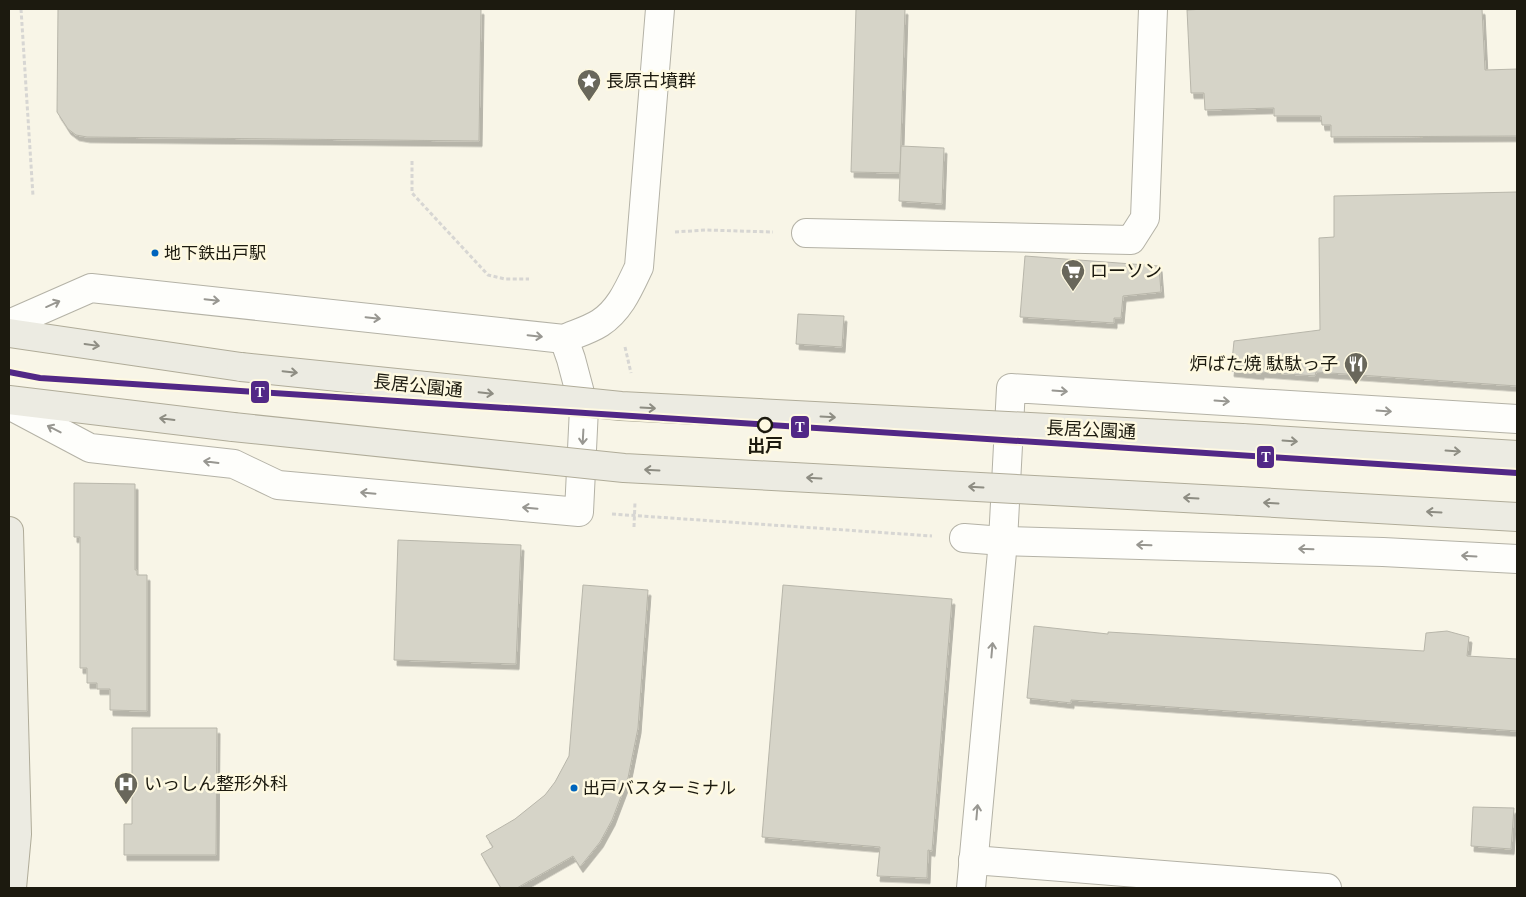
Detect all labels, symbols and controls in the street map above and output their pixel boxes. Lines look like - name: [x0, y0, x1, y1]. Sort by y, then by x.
- place icon: 長原古墳群: [576, 68, 602, 102]
- place label: 長原古墳群: [606, 71, 696, 91]
- place label: 地下鉄出戸駅: [164, 244, 266, 263]
- marker: 地下鉄出戸駅: [150, 248, 160, 258]
- supermarket icon: ローソン: [1060, 258, 1086, 292]
- place label: ローソン: [1090, 261, 1162, 281]
- one-way arrow: [204, 295, 220, 305]
- one-way arrow: [45, 299, 60, 309]
- one-way arrow: [365, 313, 381, 323]
- one-way arrow: [527, 331, 543, 340]
- one-way arrow: [83, 341, 99, 351]
- restaurant icon: 炉ばた焼 駄駄っ子: [1343, 351, 1369, 385]
- place label: 炉ばた焼 駄駄っ子: [1190, 354, 1338, 374]
- one-way arrow: [281, 367, 297, 377]
- street label: 長居公園通: [372, 371, 464, 401]
- line badge: T: [250, 380, 270, 404]
- text: T: [255, 385, 265, 400]
- one-way arrow: [1051, 386, 1067, 395]
- one-way arrow: [478, 388, 494, 398]
- one-way arrow: [1213, 396, 1229, 405]
- one-way arrow: [640, 403, 656, 412]
- one-way arrow: [1376, 407, 1392, 416]
- one-way arrow: [819, 412, 835, 421]
- one-way arrow: [160, 414, 176, 424]
- line badge: T: [790, 415, 810, 439]
- marker: 出戸: [757, 417, 773, 433]
- street label: 長居公園通: [1046, 418, 1136, 442]
- text: T: [795, 420, 805, 435]
- one-way arrow: [46, 424, 61, 434]
- one-way arrow: [578, 429, 587, 445]
- place label: 出戸: [747, 436, 783, 456]
- one-way arrow: [1282, 437, 1298, 446]
- line badge: T: [1256, 445, 1275, 469]
- one-way arrow: [1444, 447, 1460, 456]
- text: T: [1261, 450, 1271, 465]
- one-way arrow: [203, 457, 219, 467]
- one-way arrow: [644, 465, 660, 474]
- one-way arrow: [806, 474, 822, 483]
- one-way arrow: [969, 482, 985, 491]
- one-way arrow: [360, 488, 376, 498]
- one-way arrow: [1183, 494, 1199, 503]
- one-way arrow: [1264, 498, 1280, 507]
- one-way arrow: [522, 503, 538, 512]
- one-way arrow: [1426, 508, 1442, 517]
- one-way arrow: [1136, 540, 1152, 550]
- one-way arrow: [1298, 545, 1314, 554]
- one-way arrow: [1461, 552, 1477, 561]
- one-way arrow: [988, 642, 997, 658]
- hospital icon: いっしん整形外科: [113, 771, 139, 805]
- place label: いっしん整形外科: [144, 774, 288, 794]
- place label: 出戸バスターミナル: [583, 779, 736, 798]
- marker: 出戸バスターミナル: [569, 783, 579, 793]
- one-way arrow: [973, 804, 982, 820]

